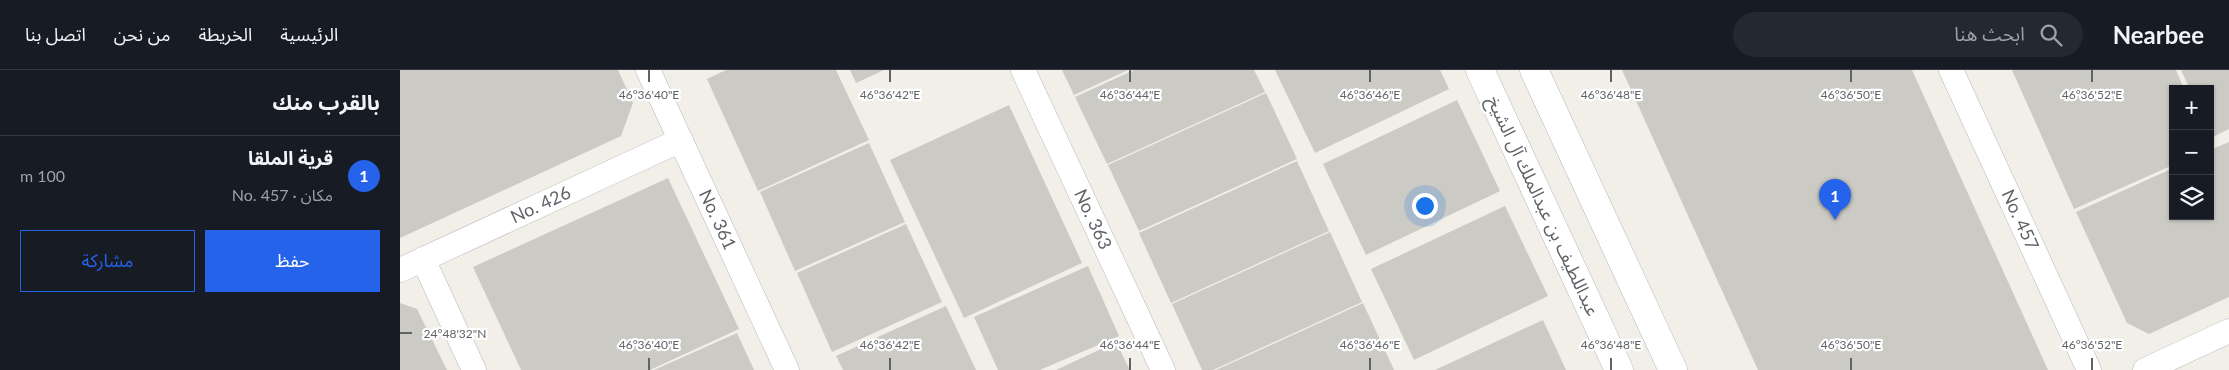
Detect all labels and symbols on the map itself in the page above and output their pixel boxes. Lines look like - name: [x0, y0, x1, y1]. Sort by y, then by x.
- text: 46°36'40"E: [619, 87, 679, 102]
- text: 46°36'42"E: [860, 87, 920, 102]
- text: 46°36'44"E: [1100, 87, 1160, 102]
- text: 46°36'46"E: [1340, 87, 1400, 102]
- text: 46°36'48"E: [1581, 87, 1641, 102]
- text: 46°36'50"E: [1821, 87, 1881, 102]
- text: 46°36'52"E: [2062, 87, 2122, 102]
- street label: عبداللطيف بن عبدالملك آل الشيخ: [1480, 92, 1605, 320]
- pin: 1: [1819, 179, 1851, 220]
- street label: No. 426: [507, 181, 574, 227]
- street label: No. 363: [1070, 185, 1117, 253]
- street label: No. 361: [695, 186, 742, 253]
- street label: No. 457: [1998, 186, 2044, 253]
- your location: [1412, 193, 1438, 219]
- text: 24°48'32"N: [424, 326, 486, 341]
- text: 46°36'40"E: [619, 337, 679, 352]
- text: 46°36'42"E: [860, 337, 920, 352]
- text: 46°36'44"E: [1100, 337, 1160, 352]
- text: 46°36'46"E: [1340, 337, 1400, 352]
- text: 46°36'48"E: [1581, 337, 1641, 352]
- text: 46°36'50"E: [1821, 337, 1881, 352]
- text: 46°36'52"E: [2062, 337, 2122, 352]

